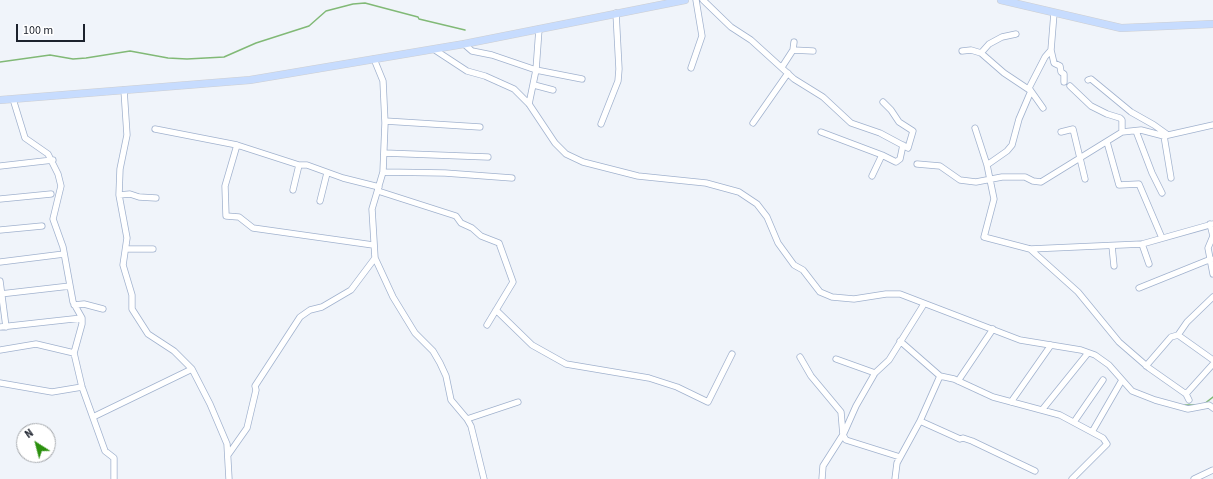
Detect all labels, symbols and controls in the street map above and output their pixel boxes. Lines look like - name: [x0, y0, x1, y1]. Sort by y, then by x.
- scale bar: [18, 16, 87, 42]
- text: 100 m: [23, 22, 53, 39]
- north arrow: [16, 423, 56, 463]
- text: N: [22, 425, 37, 442]

